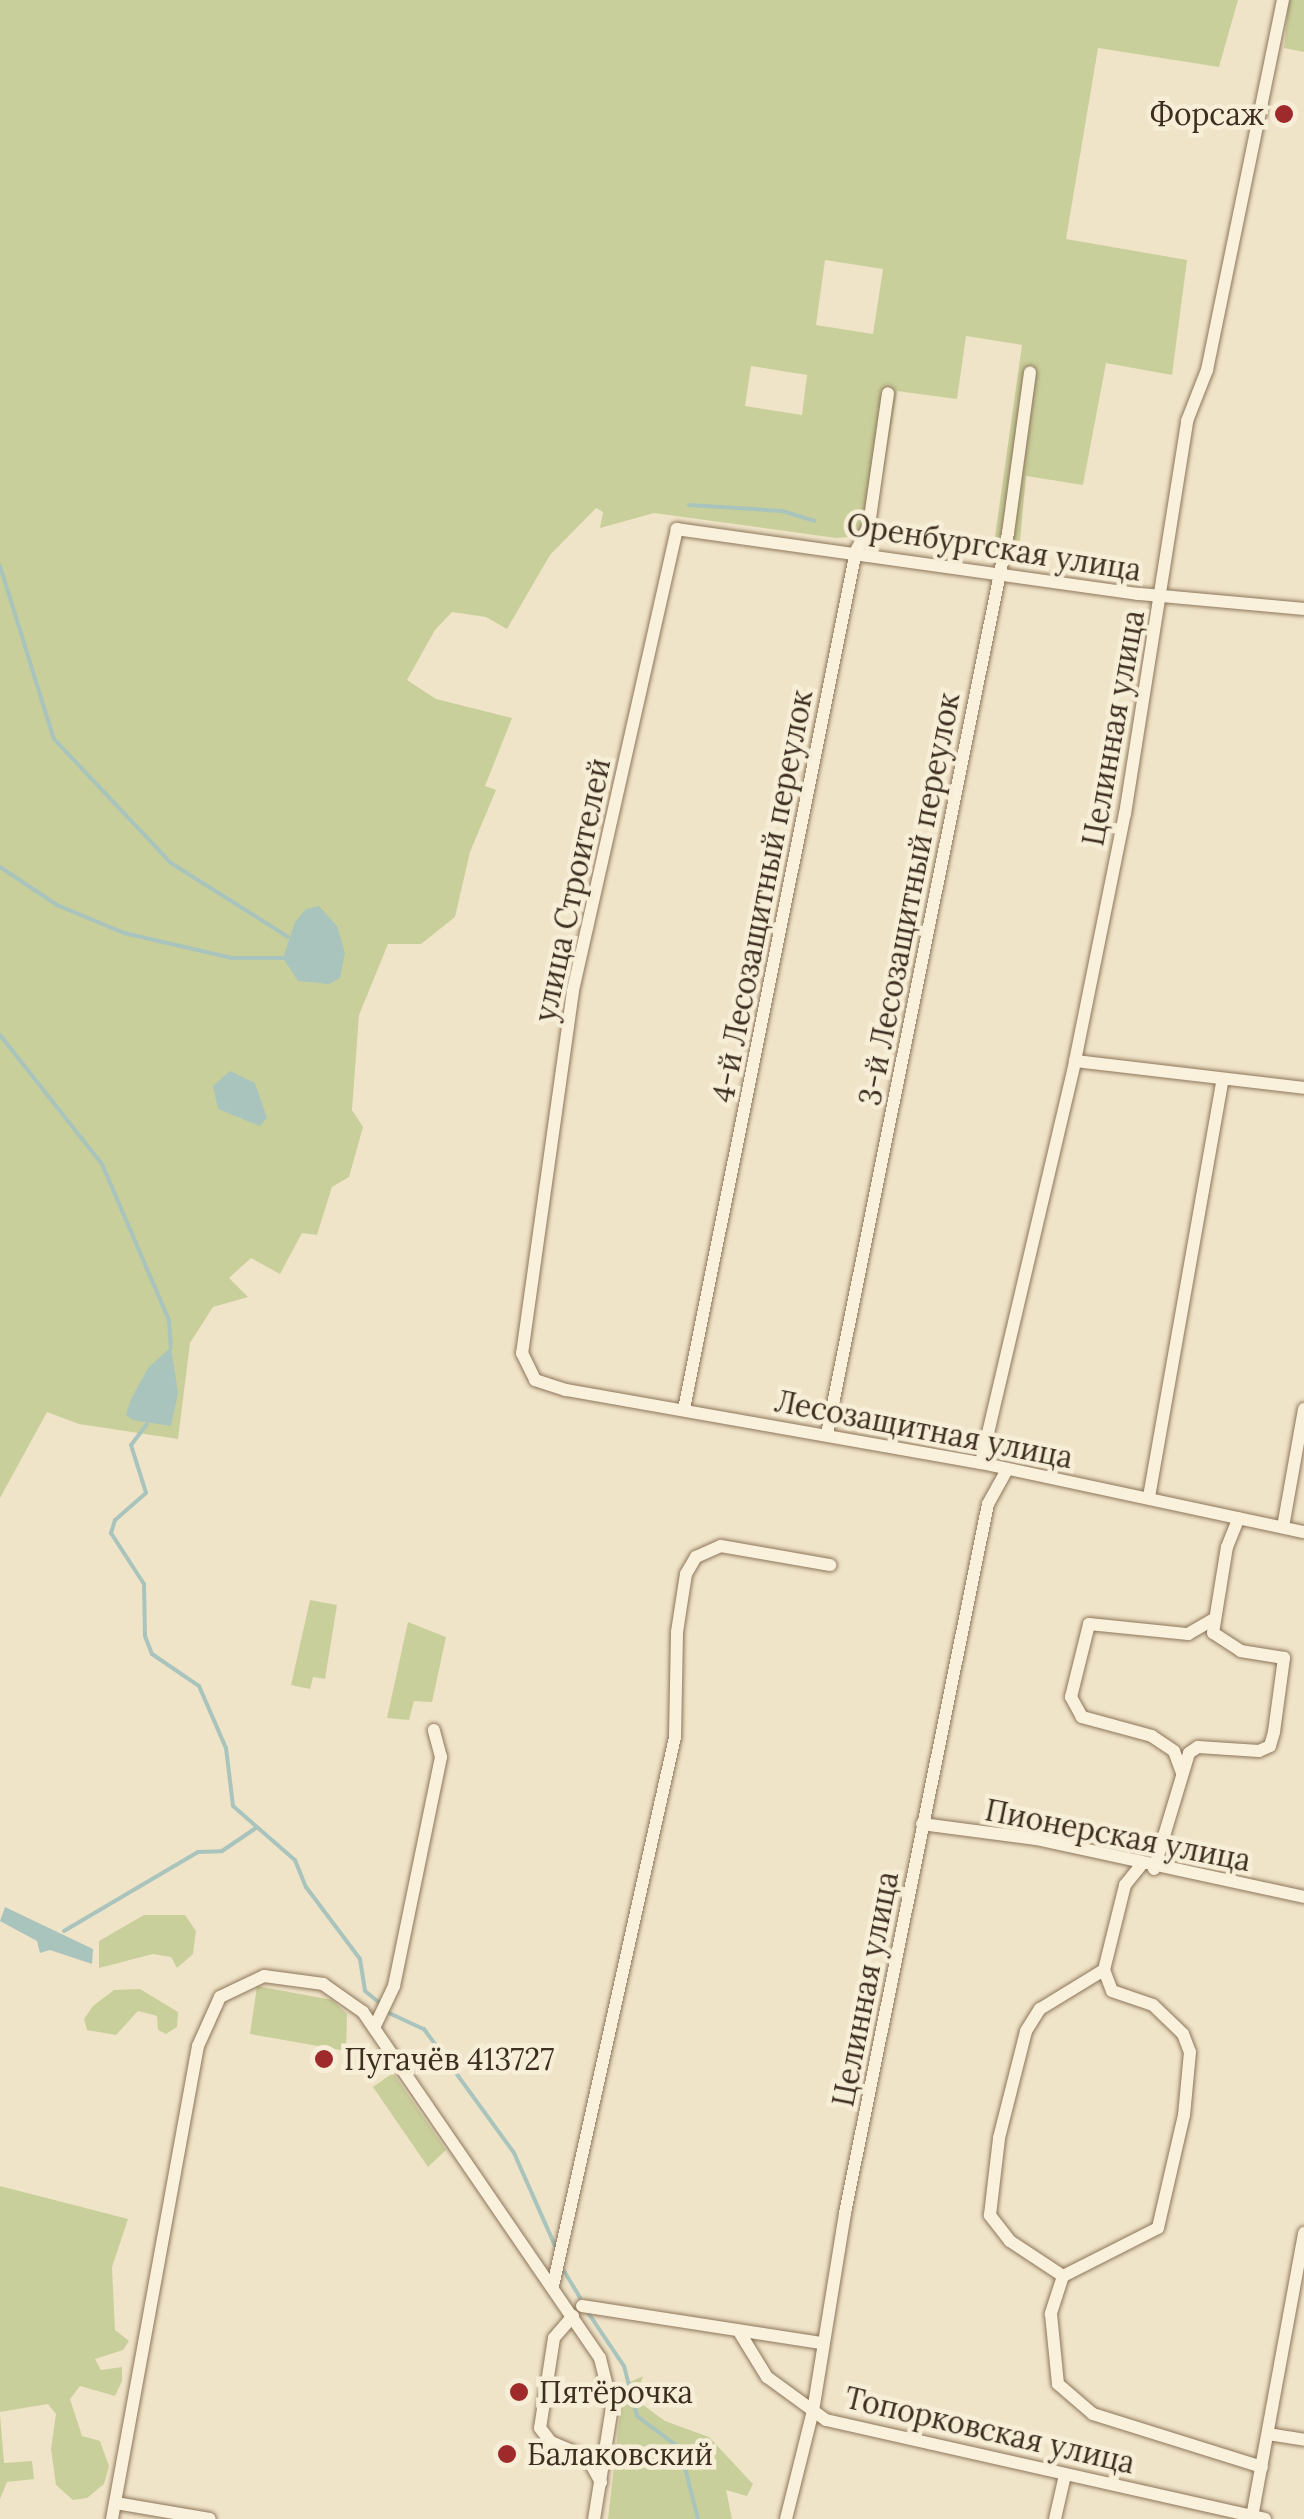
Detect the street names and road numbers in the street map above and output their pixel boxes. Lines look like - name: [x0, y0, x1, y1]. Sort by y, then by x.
- street label: Оренбургская улица: [844, 506, 1144, 588]
- street label: Целинная улица: [1075, 607, 1151, 849]
- street label: 4-й Лесозащитный переулок: [704, 687, 820, 1105]
- street label: 3-й Лесозащитный переулок: [851, 690, 967, 1108]
- street label: улица Строителей: [527, 755, 617, 1025]
- street label: Лесозащитная улица: [772, 1382, 1076, 1476]
- street label: Пионерская улица: [982, 1792, 1254, 1878]
- street label: Целинная улица: [825, 1868, 905, 2110]
- street label: Топорковская улица: [842, 2379, 1138, 2481]

